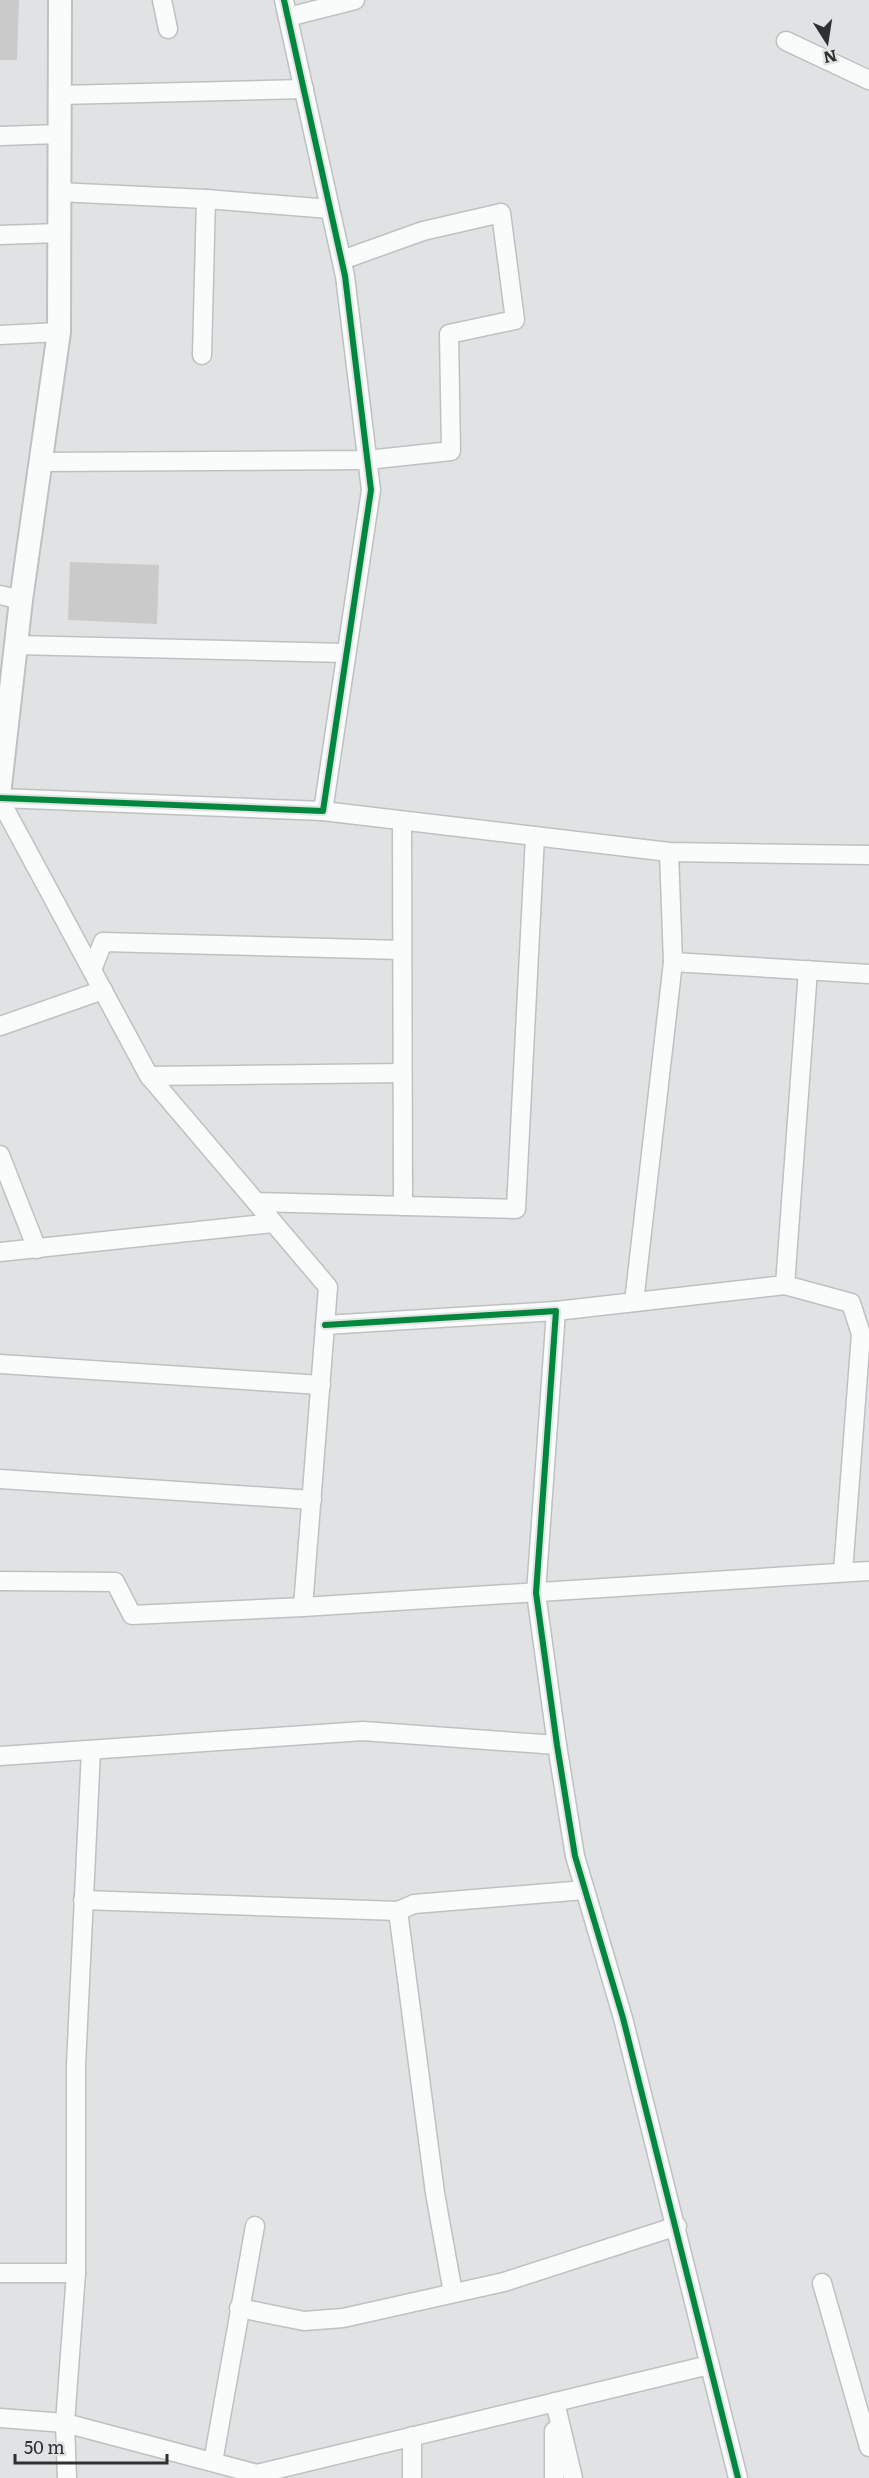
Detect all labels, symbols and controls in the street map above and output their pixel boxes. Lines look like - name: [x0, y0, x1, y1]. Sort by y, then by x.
- north arrow: [797, 12, 857, 72]
- text: N: [821, 45, 839, 71]
- scale bar: [15, 2427, 166, 2465]
- text: 50 m: [24, 2433, 65, 2460]

